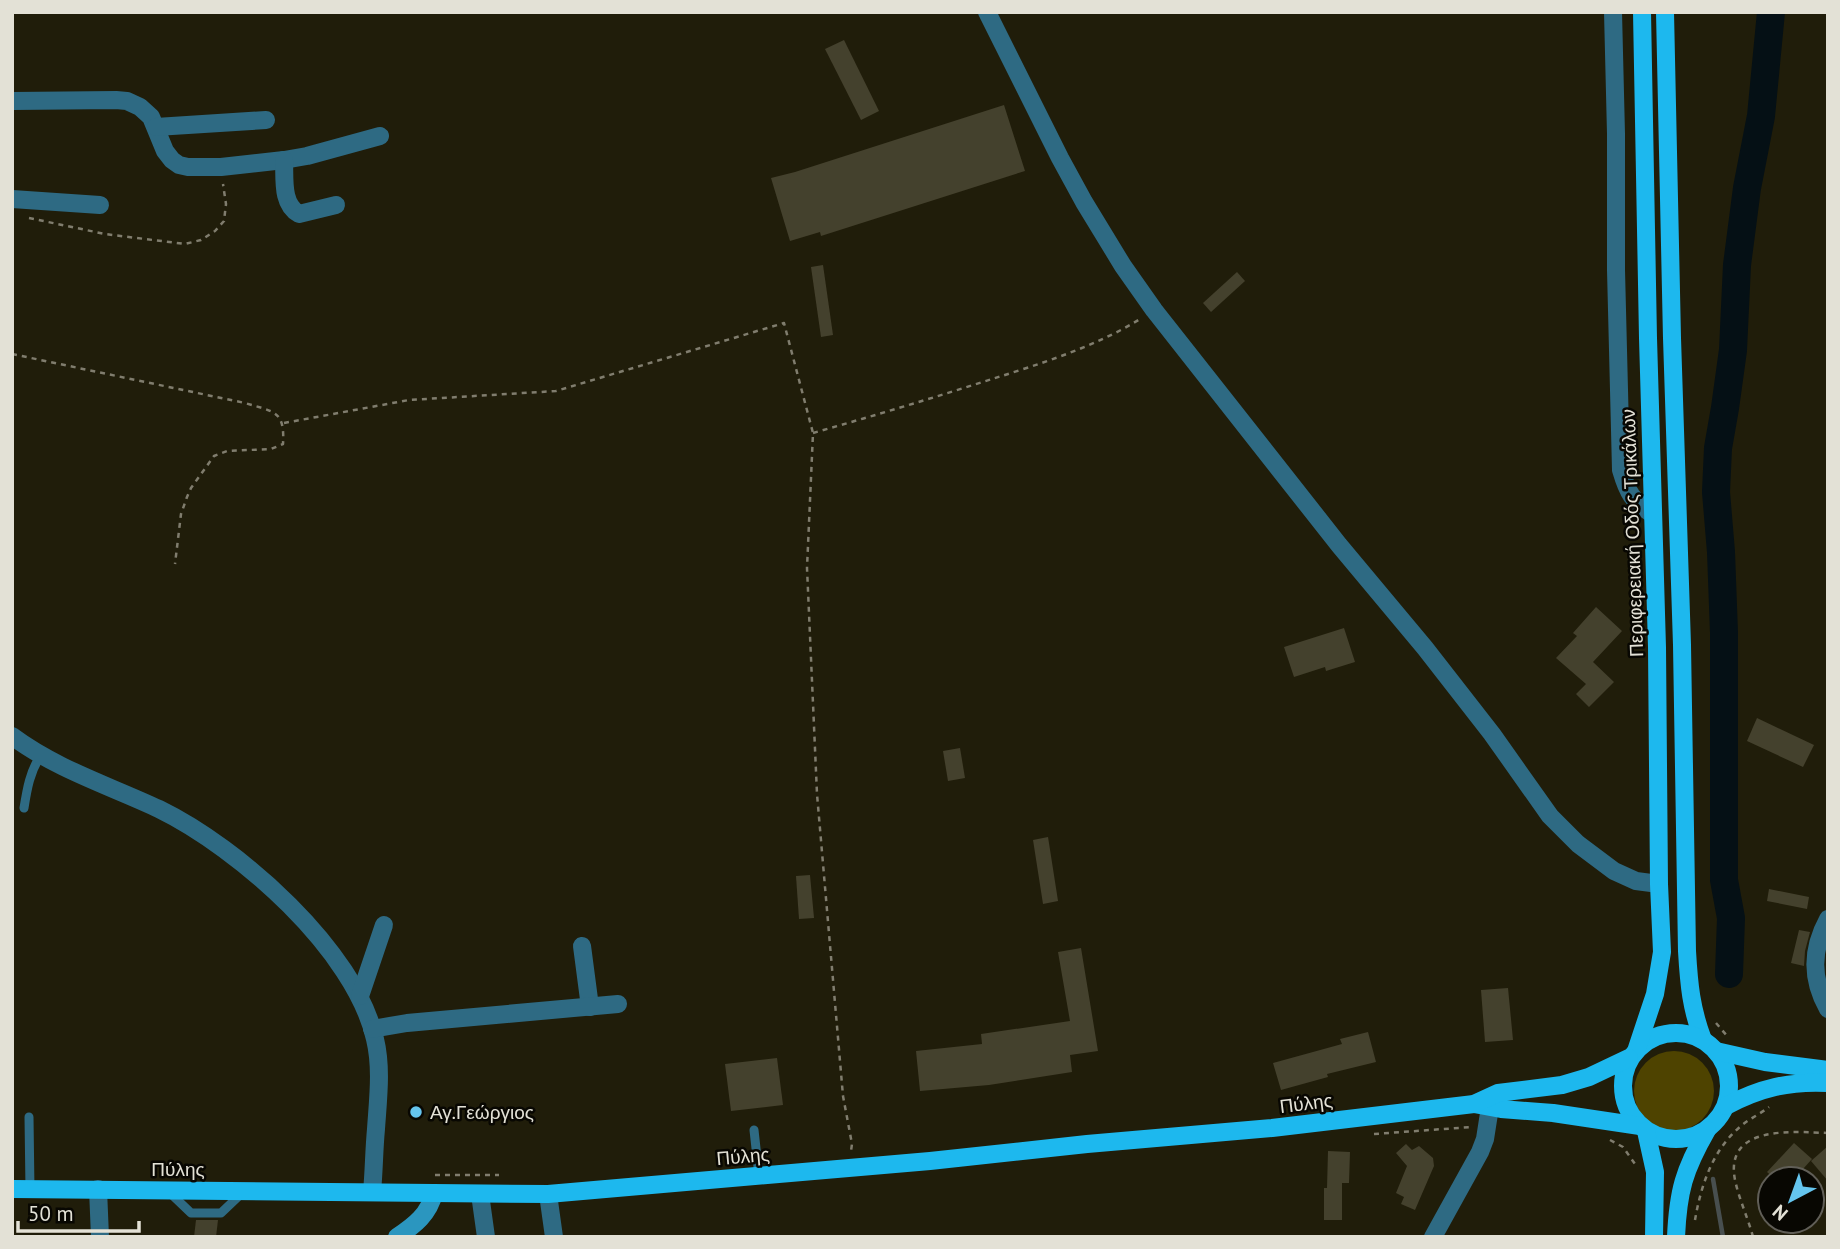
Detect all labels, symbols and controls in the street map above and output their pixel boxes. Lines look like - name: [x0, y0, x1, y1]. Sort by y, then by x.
- street label: Περιφερειακή Οδός Τρικάλων: [1616, 409, 1648, 657]
- street label: Πύλης: [1278, 1088, 1334, 1118]
- place label: Αγ.Γεώργιος: [430, 1100, 534, 1124]
- marker: Αγ.Γεώργιος: [408, 1104, 424, 1120]
- street label: Πύλης: [715, 1142, 771, 1170]
- street label: Πύλης: [151, 1157, 205, 1181]
- north arrow: [1756, 1165, 1826, 1235]
- scale bar: [18, 1190, 138, 1234]
- text: 50 m: [28, 1200, 74, 1227]
- text: N: [1767, 1200, 1792, 1226]

